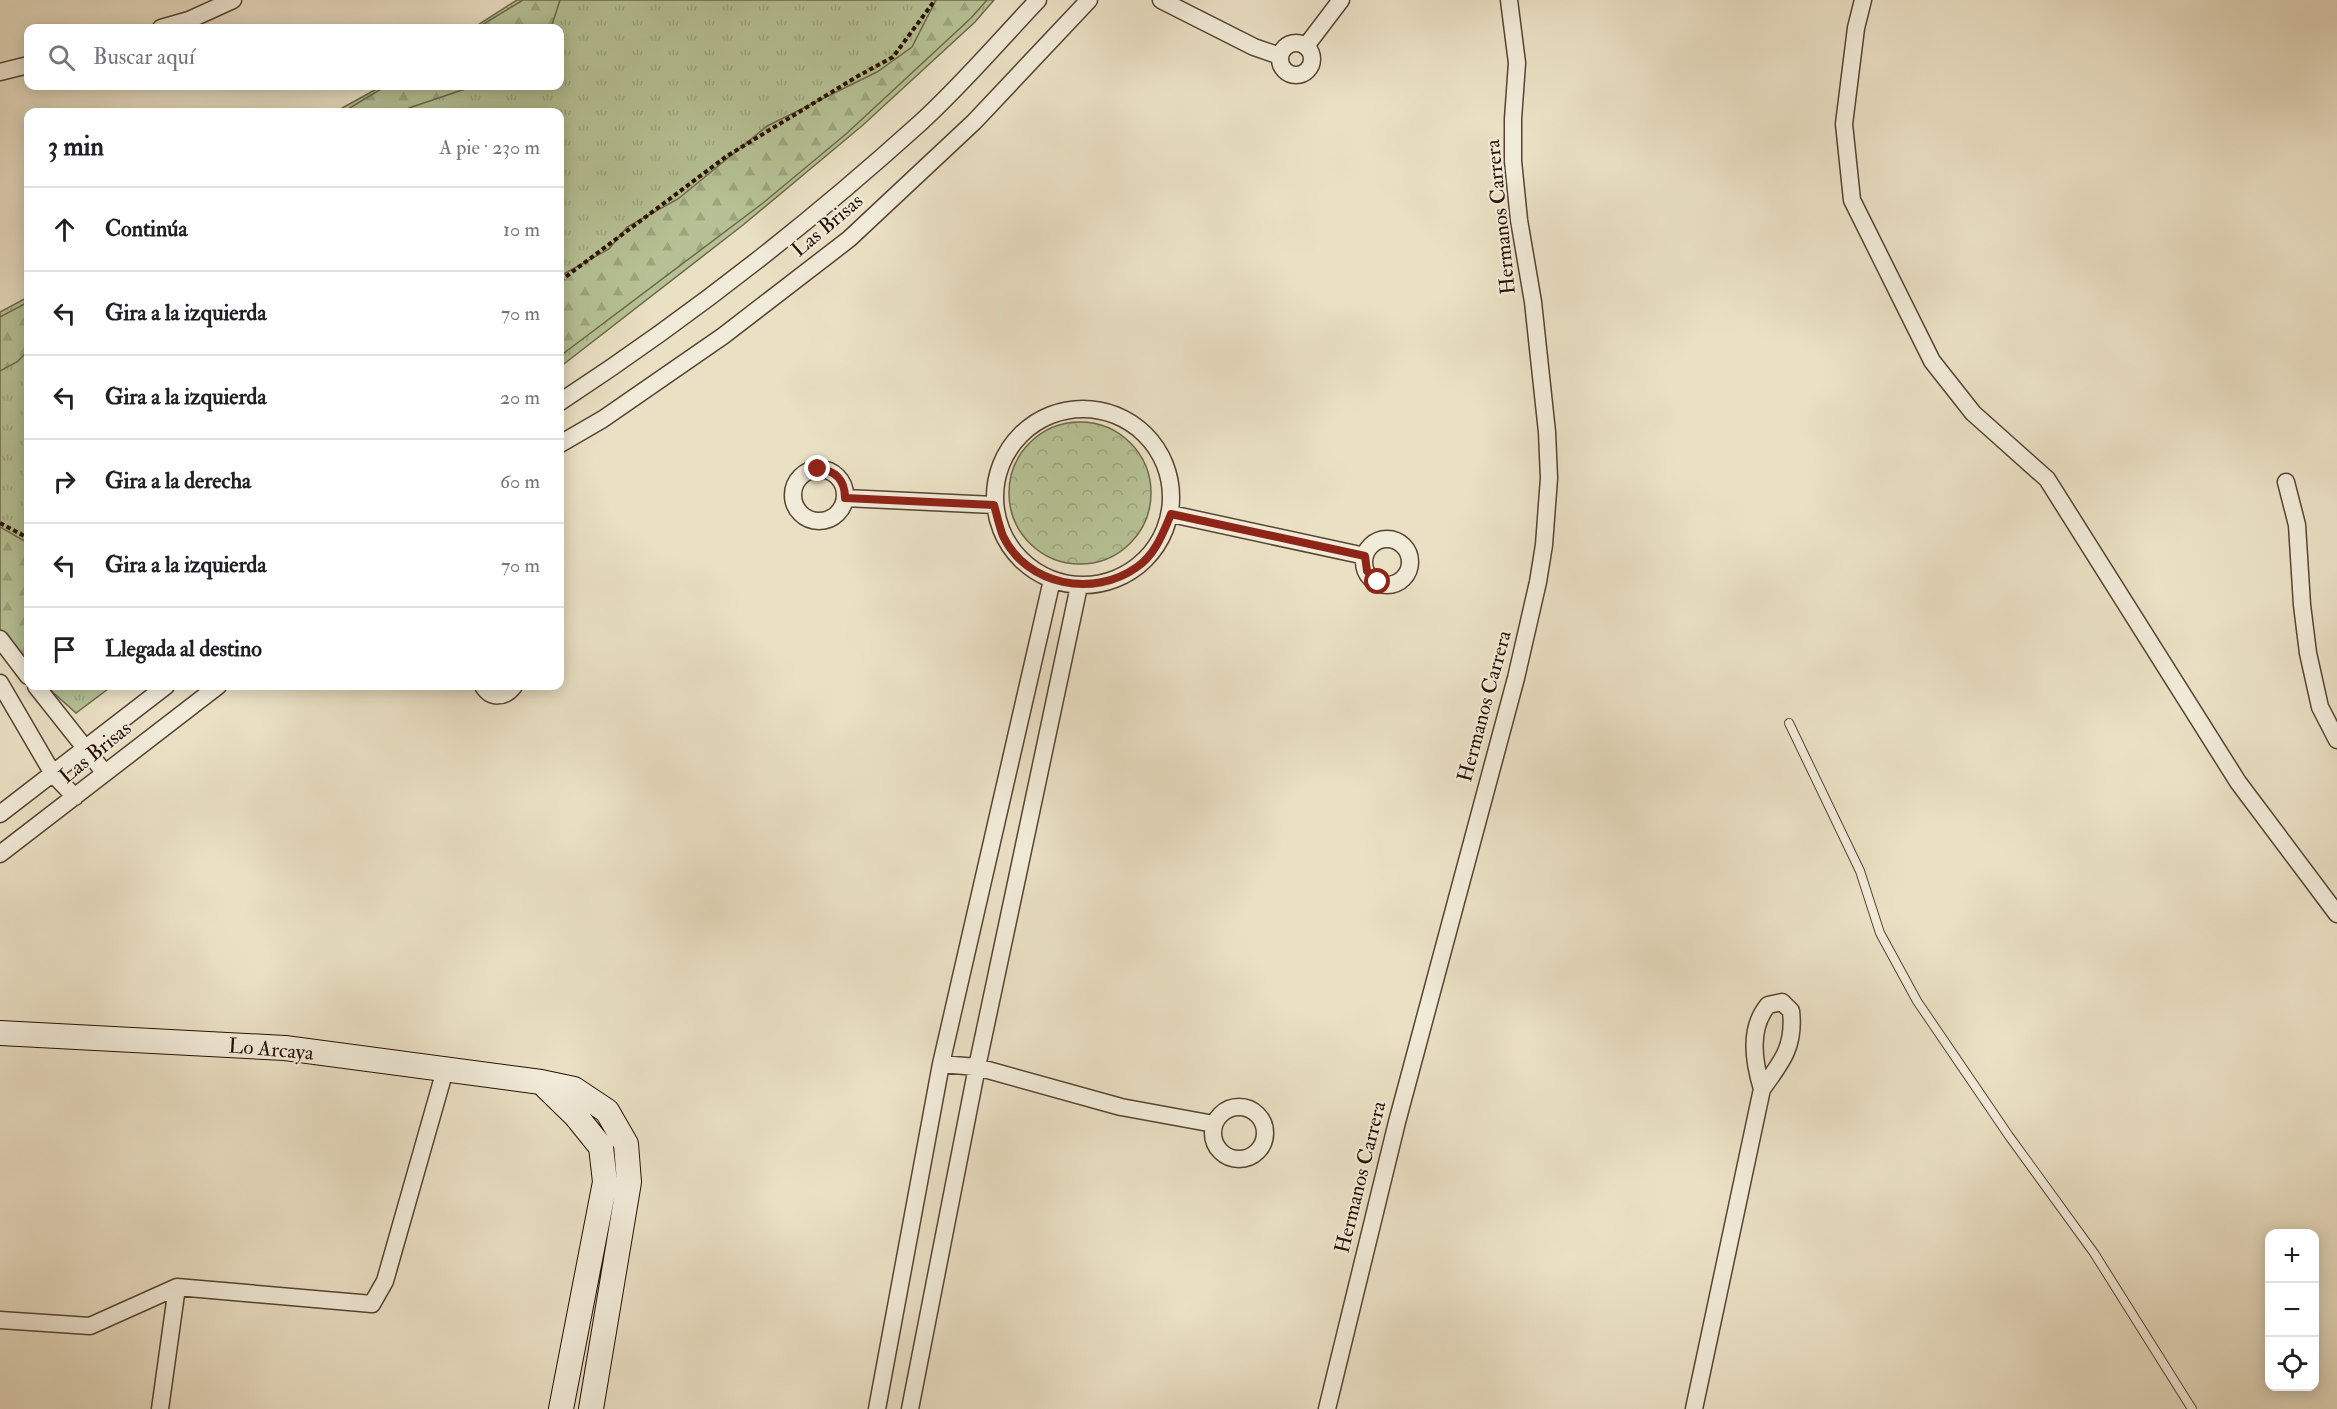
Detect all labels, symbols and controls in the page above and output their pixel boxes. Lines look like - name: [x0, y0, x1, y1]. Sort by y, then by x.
- search box: [24, 24, 564, 90]
- icon: search: [45, 41, 78, 74]
- text: Buscar aquí: [93, 43, 195, 71]
- text: 3 min: [48, 131, 104, 163]
- text: A pie · 230 m: [439, 135, 540, 160]
- street label: Hermanos Carrera: [1479, 138, 1522, 296]
- street label: Las Brisas: [786, 188, 869, 263]
- icon: ahead: [48, 213, 81, 246]
- text: Continúa: [105, 215, 188, 243]
- text: 10 m: [503, 217, 540, 242]
- icon: left: [48, 297, 81, 330]
- text: Gira a la izquierda: [105, 299, 266, 327]
- text: 70 m: [501, 301, 540, 326]
- icon: left: [48, 381, 81, 414]
- text: Gira a la izquierda: [105, 383, 266, 411]
- text: 20 m: [500, 385, 540, 410]
- route end: [804, 455, 830, 481]
- icon: right: [48, 465, 81, 498]
- text: Gira a la derecha: [105, 467, 251, 495]
- text: 60 m: [500, 469, 540, 494]
- icon: left: [48, 549, 81, 582]
- text: Gira a la izquierda: [105, 551, 266, 579]
- text: 70 m: [501, 553, 540, 578]
- route start: [1364, 568, 1390, 594]
- street label: Hermanos Carrera: [1451, 627, 1518, 785]
- icon: arrive: [48, 633, 81, 666]
- text: Llegada al destino: [105, 635, 262, 663]
- street label: Las Brisas: [54, 715, 137, 790]
- street label: Lo Arcaya: [227, 1032, 315, 1067]
- street label: Hermanos Carrera: [1329, 1098, 1393, 1256]
- map controls: [2265, 1229, 2319, 1391]
- button: +: [2265, 1229, 2319, 1283]
- button: −: [2265, 1283, 2319, 1337]
- button: locate: [2265, 1337, 2319, 1391]

